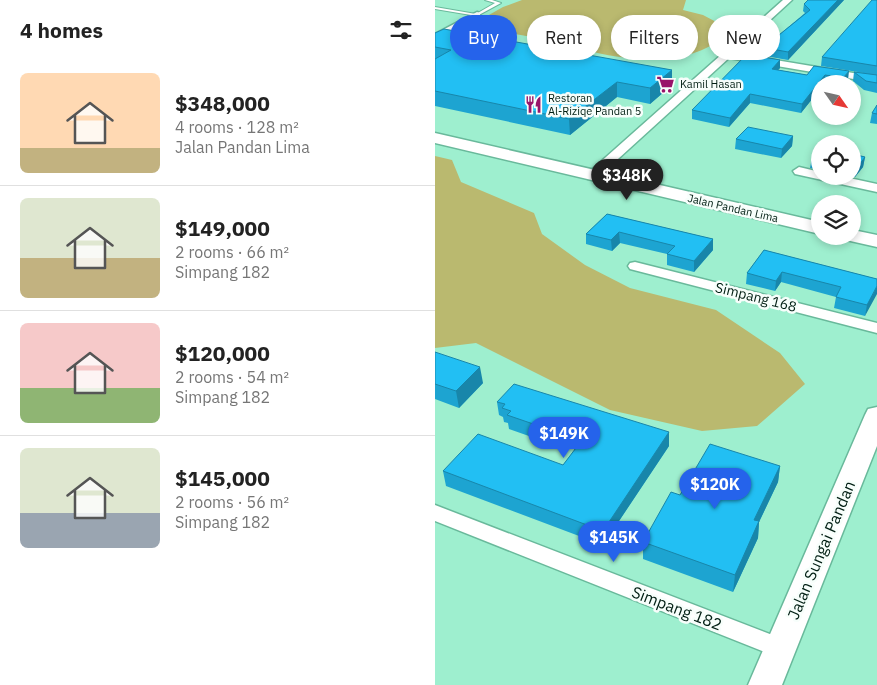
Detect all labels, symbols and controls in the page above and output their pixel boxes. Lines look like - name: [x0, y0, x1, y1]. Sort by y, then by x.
- chip: Buy: [450, 15, 517, 60]
- chip: Rent: [527, 15, 601, 60]
- chip: Filters: [611, 15, 698, 60]
- chip: New: [708, 15, 780, 60]
- text: 4 homes: [20, 16, 103, 44]
- icon: filters: [387, 16, 415, 44]
- supermarket icon: Kamil Hasan: [656, 74, 676, 94]
- north arrow: [811, 75, 861, 125]
- map controls: [811, 75, 861, 245]
- place label: Kamil Hasan: [680, 77, 742, 91]
- text: $348,000: [175, 89, 270, 117]
- place label: Restoran Al-Riziqe Pandan 5: [548, 91, 641, 118]
- icon: home: [60, 93, 120, 153]
- restaurant icon: Restoran Al-Riziqe Pandan 5: [524, 94, 544, 114]
- text: 4 rooms · 128 m²: [175, 117, 299, 137]
- button: locate: [811, 135, 861, 185]
- text: Jalan Pandan Lima: [175, 137, 310, 157]
- pin: $348K: [592, 158, 662, 201]
- text: $348K: [602, 165, 652, 185]
- street label: Jalan Pandan Lima: [686, 191, 780, 225]
- button: layers: [811, 195, 861, 245]
- text: $149,000: [175, 214, 270, 242]
- icon: home: [60, 218, 120, 278]
- text: 2 rooms · 66 m²: [175, 242, 289, 262]
- text: Simpang 182: [175, 262, 270, 282]
- street label: Simpang 168: [713, 278, 799, 316]
- text: $120,000: [175, 339, 270, 367]
- icon: home: [60, 343, 120, 403]
- text: 2 rooms · 54 m²: [175, 367, 289, 387]
- text: Simpang 182: [175, 387, 270, 407]
- pin: $149K: [529, 416, 599, 459]
- text: $149K: [539, 423, 589, 443]
- text: $145,000: [175, 464, 270, 492]
- icon: home: [60, 468, 120, 528]
- pin: $120K: [680, 468, 750, 510]
- text: $120K: [690, 474, 740, 494]
- street label: Jalan Sungai Pandan: [783, 478, 859, 622]
- text: 2 rooms · 56 m²: [175, 492, 289, 512]
- text: Simpang 182: [175, 512, 270, 532]
- pin: $145K: [579, 520, 649, 563]
- text: $145K: [589, 527, 639, 547]
- street label: Simpang 182: [629, 582, 725, 634]

